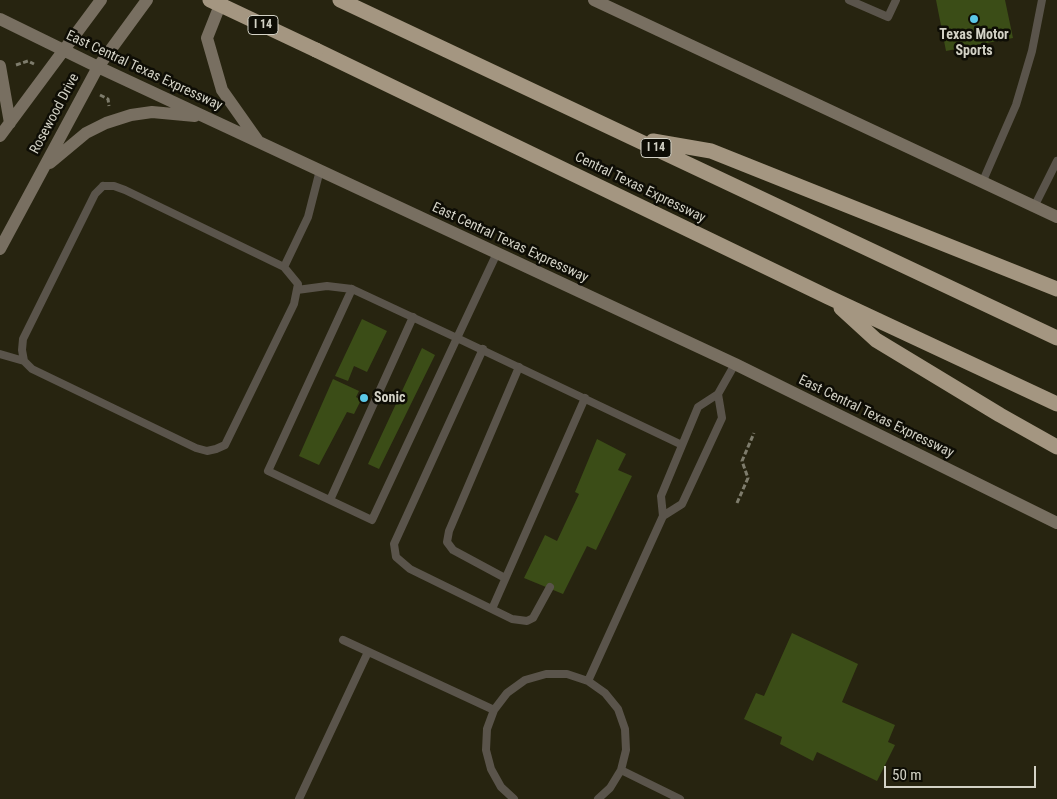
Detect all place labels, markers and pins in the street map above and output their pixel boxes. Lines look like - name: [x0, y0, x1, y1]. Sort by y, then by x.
- marker: Texas Motor Sports: [968, 13, 980, 25]
- place label: Texas Motor Sports: [939, 27, 1009, 59]
- place label: Sonic: [374, 390, 405, 406]
- marker: Sonic: [358, 392, 370, 404]

